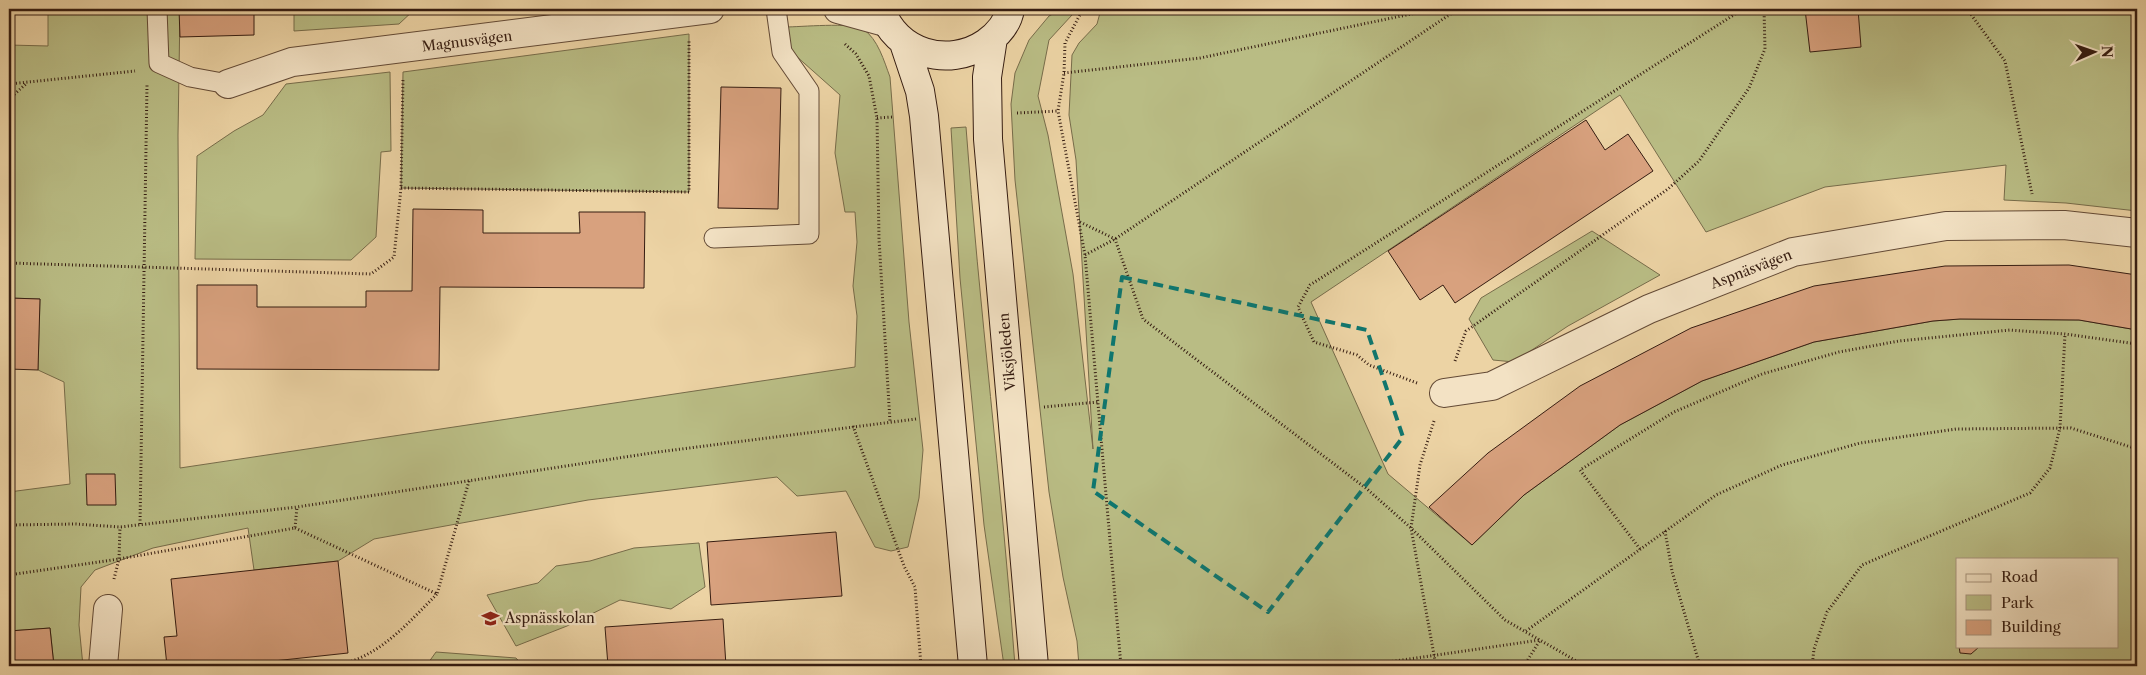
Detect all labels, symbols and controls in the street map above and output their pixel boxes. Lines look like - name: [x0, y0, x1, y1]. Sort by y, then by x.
- street label: Magnusvägen: [421, 27, 513, 55]
- north arrow: [2068, 28, 2118, 78]
- text: N: [2098, 45, 2116, 58]
- street label: Aspnäsvägen: [1707, 245, 1794, 293]
- street label: Viksjöleden: [995, 312, 1019, 393]
- legend: [1956, 558, 2118, 648]
- text: Road: [2001, 567, 2038, 586]
- text: Park: [2001, 593, 2035, 612]
- school or university icon: Aspnässkolan: [481, 608, 501, 628]
- place label: Aspnässkolan: [504, 609, 595, 627]
- text: Building: [2001, 617, 2061, 636]

